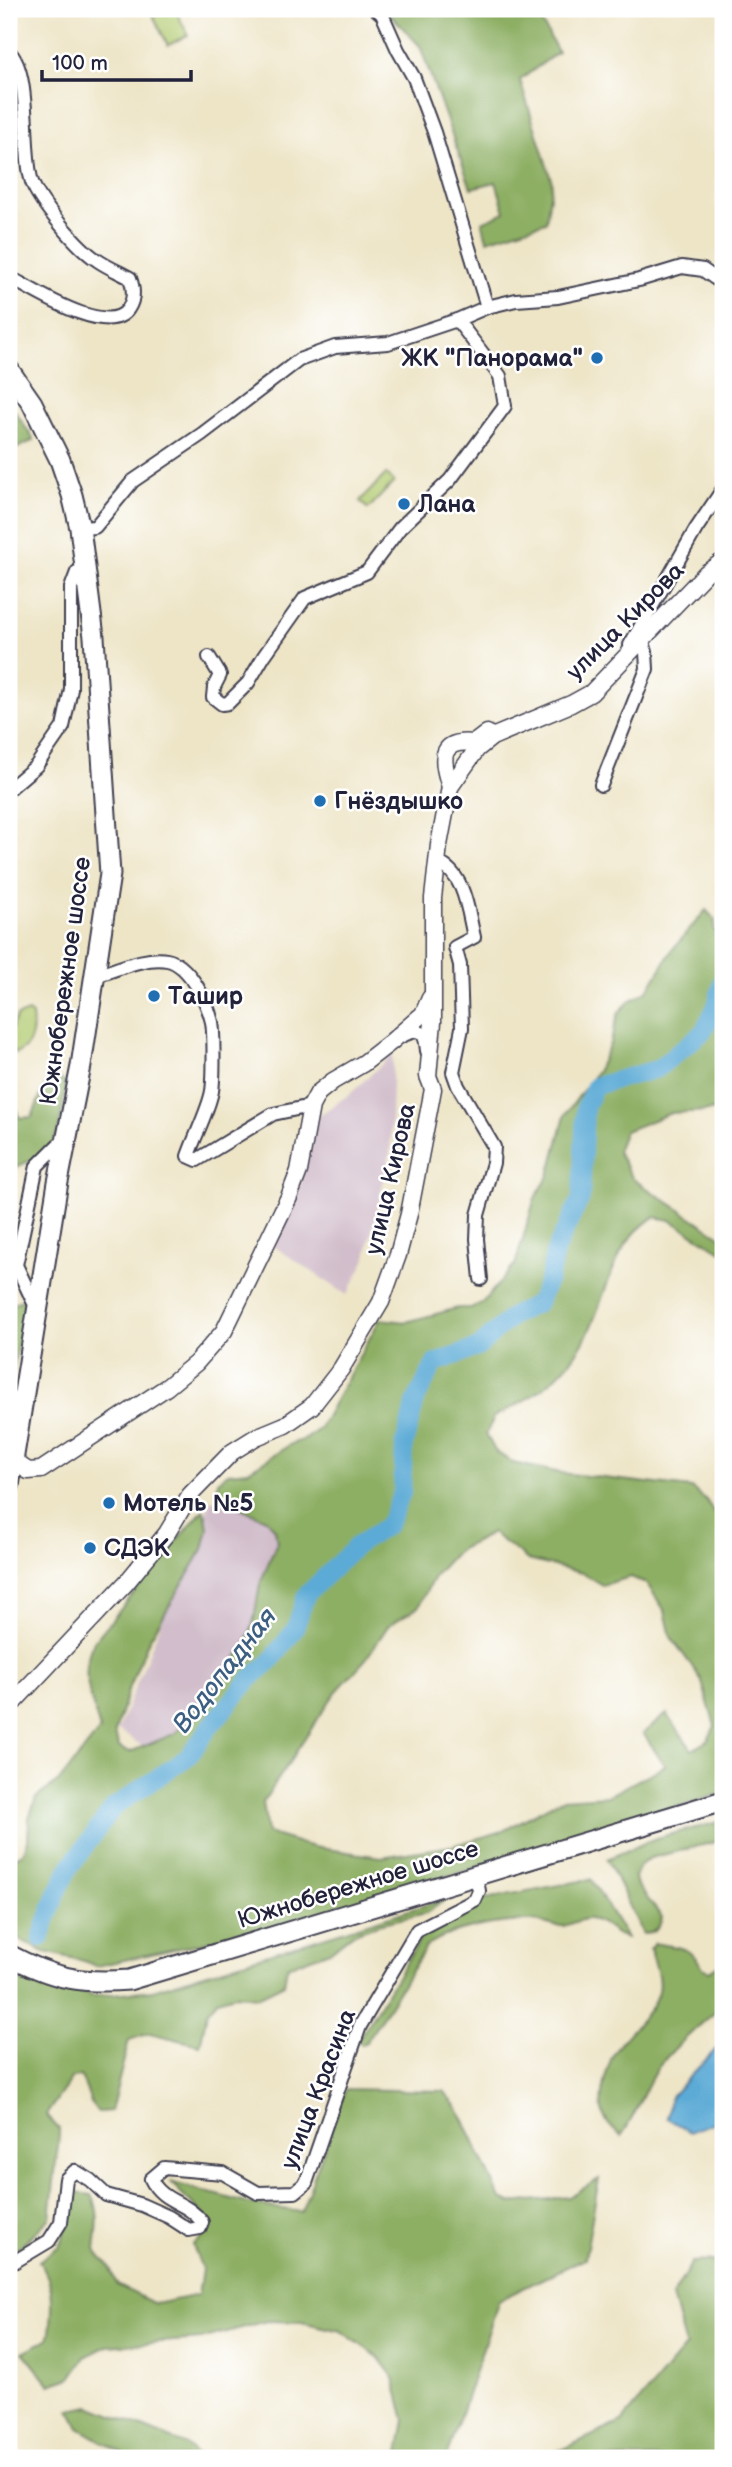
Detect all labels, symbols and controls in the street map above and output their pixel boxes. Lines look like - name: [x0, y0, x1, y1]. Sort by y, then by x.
- scale bar: [42, 38, 191, 82]
- text: 100 m: [52, 51, 108, 76]
- place label: ЖК "Панорама": [401, 344, 583, 373]
- marker: ЖК "Панорама": [589, 350, 605, 366]
- place label: Лана: [417, 490, 476, 519]
- marker: Лана: [396, 496, 412, 512]
- street label: улица Кирова: [560, 556, 690, 686]
- place label: Гнёздышко: [334, 787, 463, 816]
- marker: Гнёздышко: [312, 793, 328, 809]
- street label: Южнобережное шоссе: [34, 855, 97, 1107]
- place label: Ташир: [168, 982, 243, 1011]
- marker: Ташир: [146, 988, 162, 1004]
- street label: улица Кирова: [359, 1101, 422, 1258]
- place label: Мотель №5: [123, 1489, 254, 1518]
- marker: Мотель №5: [101, 1495, 117, 1511]
- place label: СДЭК: [104, 1534, 171, 1563]
- marker: СДЭК: [82, 1540, 98, 1556]
- water label: Водопадная: [167, 1602, 284, 1740]
- street label: Южнобережное шоссе: [234, 1834, 482, 1935]
- street label: улица Красина: [275, 2005, 362, 2173]

